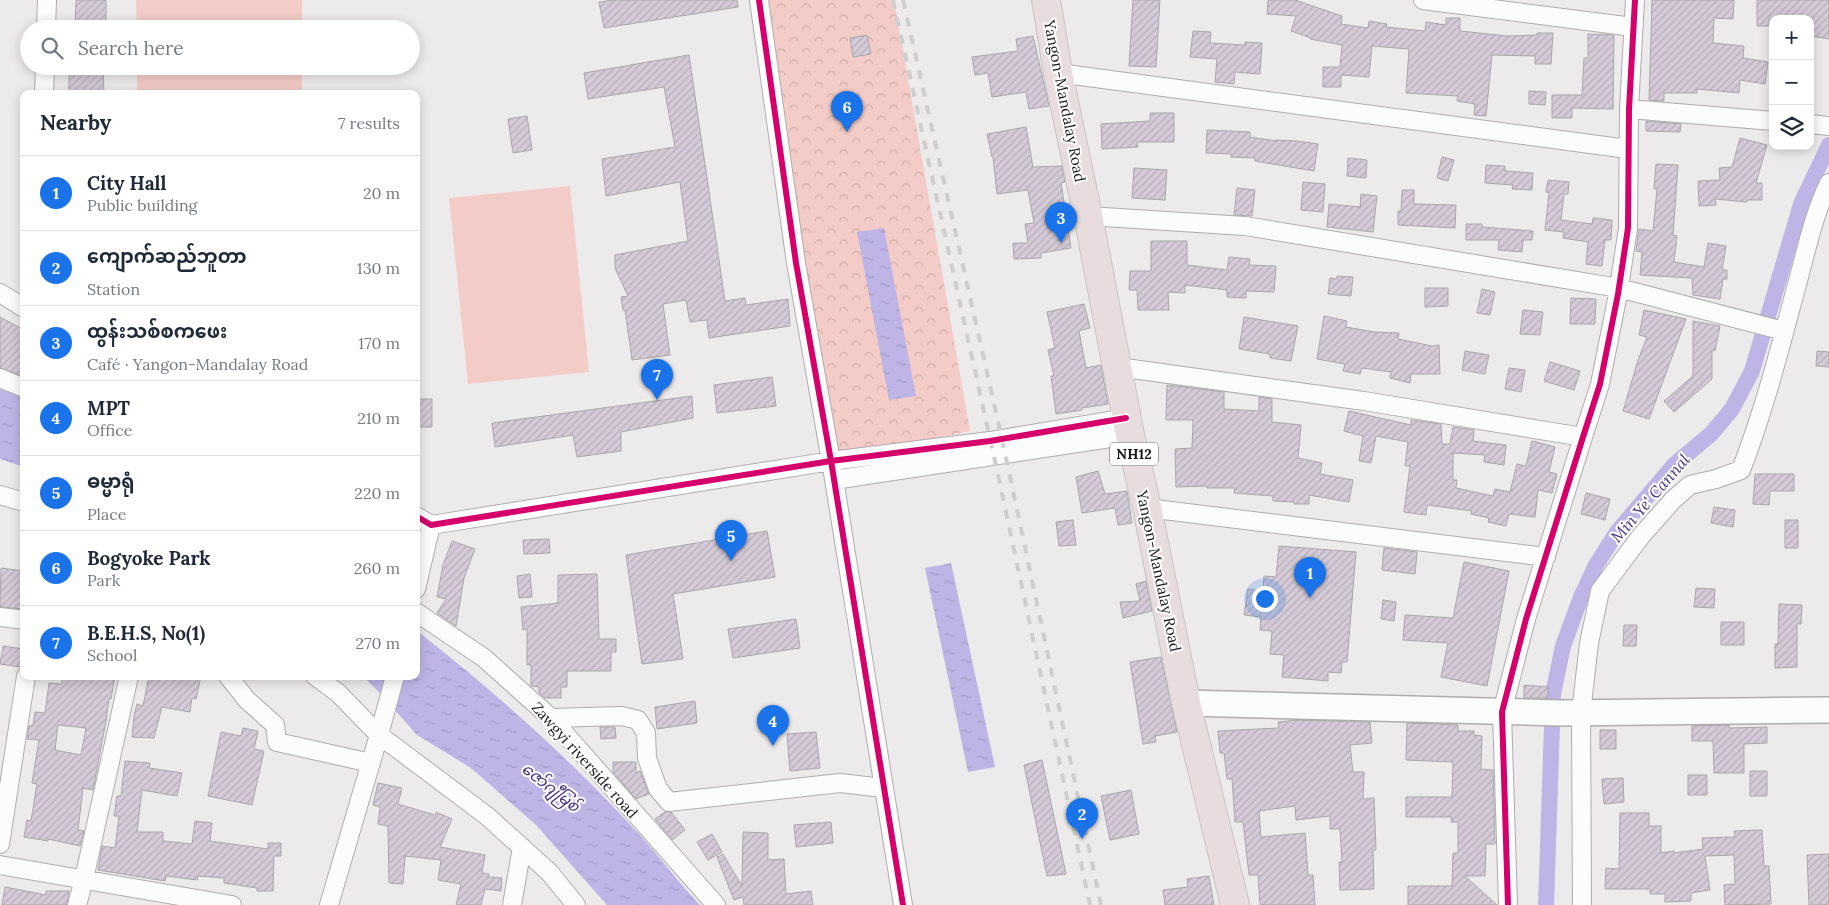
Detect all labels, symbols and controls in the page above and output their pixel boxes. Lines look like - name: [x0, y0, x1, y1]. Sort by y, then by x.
- map controls: [1769, 15, 1814, 150]
- button: +: [1769, 15, 1814, 60]
- street label: Yangon-Mandalay Road: [1040, 17, 1090, 184]
- search box: [20, 20, 420, 75]
- icon: search: [38, 34, 66, 62]
- text: Search here: [78, 36, 184, 60]
- button: −: [1769, 60, 1814, 105]
- pin: 6: [831, 91, 863, 132]
- button: layers: [1769, 105, 1814, 150]
- text: Nearby: [40, 109, 111, 136]
- text: 7 results: [338, 113, 400, 133]
- text: City Hall: [87, 171, 166, 195]
- text: 1: [53, 183, 59, 203]
- text: 20 m: [363, 183, 400, 203]
- text: Public building: [87, 195, 197, 215]
- pin: 3: [1045, 202, 1077, 243]
- text: ကျောက်ဆည်ဘူတာ: [87, 244, 247, 268]
- text: 2: [52, 258, 60, 278]
- text: 130 m: [357, 258, 400, 278]
- text: Station: [87, 279, 140, 299]
- text: ထွန်းသစ်စကဖေး: [87, 319, 227, 343]
- text: 3: [52, 333, 60, 353]
- text: 170 m: [358, 333, 400, 353]
- text: Café · Yangon-Mandalay Road: [87, 354, 308, 374]
- pin: 7: [641, 359, 673, 400]
- text: MPT: [87, 396, 130, 420]
- text: 4: [52, 408, 60, 428]
- text: 210 m: [357, 408, 400, 428]
- text: Office: [87, 420, 132, 440]
- road number: NH12: [1110, 442, 1158, 466]
- water label: Min Ye' Cannal: [1606, 449, 1694, 546]
- text: ဓမ္မာရုံ: [87, 469, 135, 493]
- text: 5: [52, 483, 60, 503]
- text: 220 m: [354, 483, 400, 503]
- street label: Yangon-Mandalay Road: [1132, 488, 1185, 653]
- text: Place: [87, 504, 126, 524]
- pin: 5: [715, 520, 747, 561]
- text: Bogyoke Park: [87, 546, 211, 570]
- pin: 1: [1294, 557, 1326, 598]
- text: 6: [51, 558, 61, 578]
- text: 260 m: [354, 558, 400, 578]
- text: Park: [87, 570, 120, 590]
- your location: [1252, 586, 1278, 612]
- text: B.E.H.S, No(1): [87, 621, 205, 645]
- text: 7: [52, 633, 60, 653]
- text: 270 m: [356, 633, 400, 653]
- text: School: [87, 645, 137, 665]
- street label: Zawgyi riverside road: [528, 698, 642, 822]
- pin: 4: [757, 705, 789, 746]
- water label: ဇော်ဂျီမြစ်: [516, 757, 586, 820]
- pin: 2: [1066, 798, 1098, 839]

